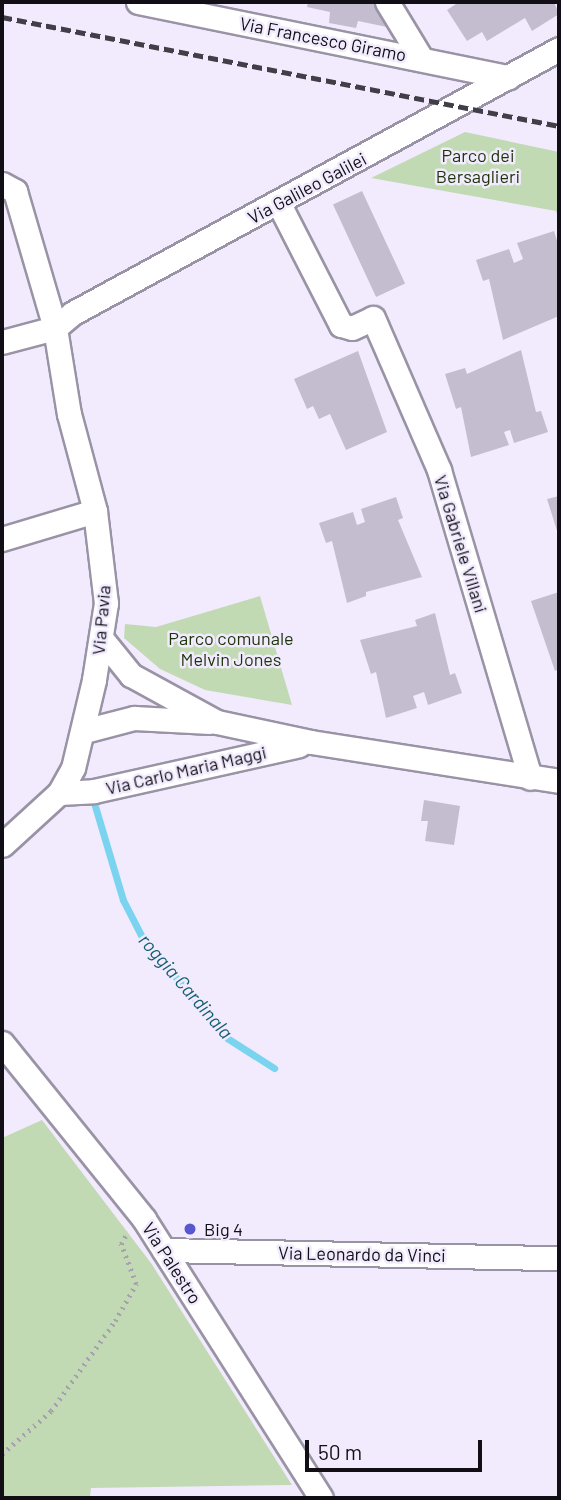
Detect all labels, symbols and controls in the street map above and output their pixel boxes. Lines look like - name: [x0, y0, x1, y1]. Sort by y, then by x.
- street label: Via Francesco Giramo: [238, 12, 408, 66]
- park label: Parco dei Bersaglieri: [436, 145, 520, 188]
- street label: Via Galileo Galilei: [244, 148, 370, 228]
- street label: Via Gabriele Villani: [430, 472, 492, 616]
- street label: Via Pavia: [87, 584, 115, 656]
- park label: Parco comunale Melvin Jones: [168, 628, 294, 670]
- street label: Via Carlo Maria Maggi: [104, 741, 268, 799]
- water label: roggia Cardinala: [134, 929, 238, 1043]
- street label: Via Palestro: [138, 1218, 206, 1308]
- place label: Big 4: [204, 1218, 243, 1240]
- marker: Big 4: [182, 1221, 198, 1237]
- street label: Via Leonardo da Vinci: [278, 1242, 446, 1266]
- scale bar: [309, 1426, 486, 1470]
- text: 50 m: [318, 1439, 362, 1464]

